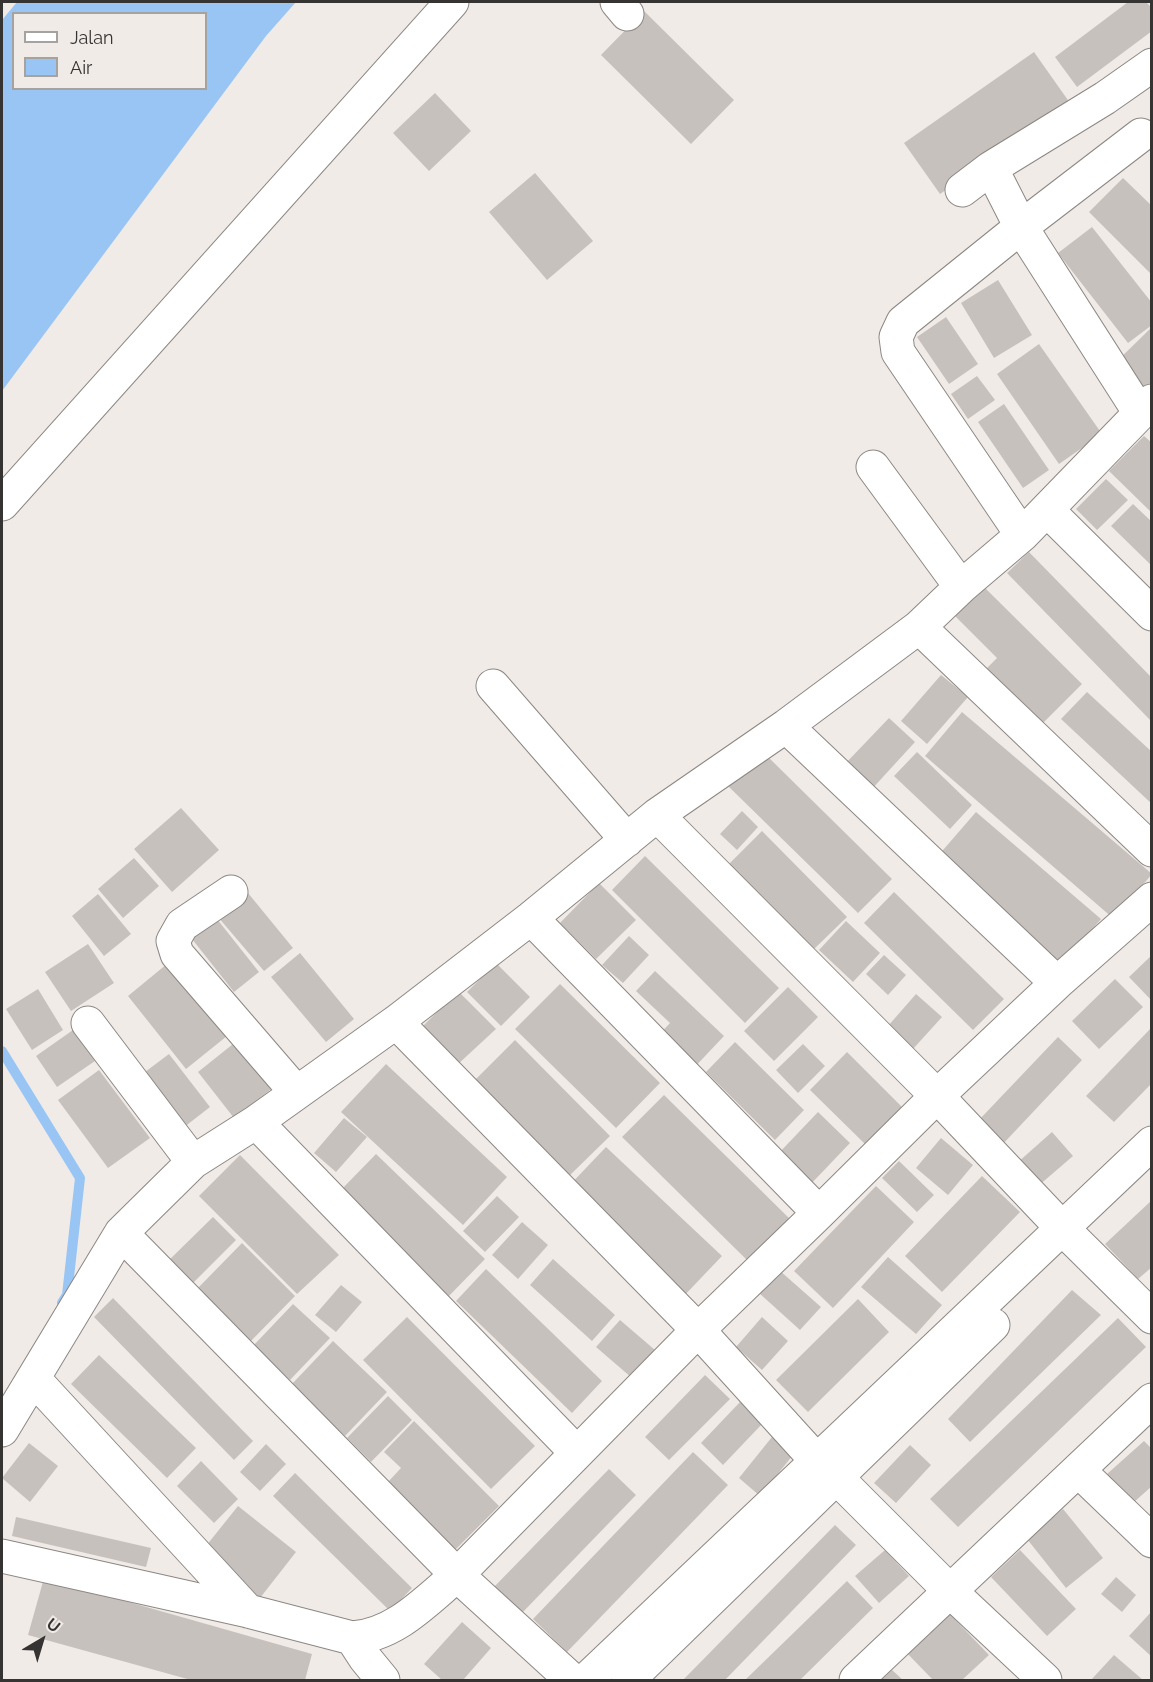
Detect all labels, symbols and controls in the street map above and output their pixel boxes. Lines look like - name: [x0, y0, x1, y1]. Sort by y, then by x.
- legend: [12, 12, 207, 90]
- text: Jalan: [70, 27, 114, 48]
- text: Air: [70, 57, 92, 78]
- north arrow: [12, 1610, 72, 1670]
- text: U: [43, 1614, 64, 1637]

